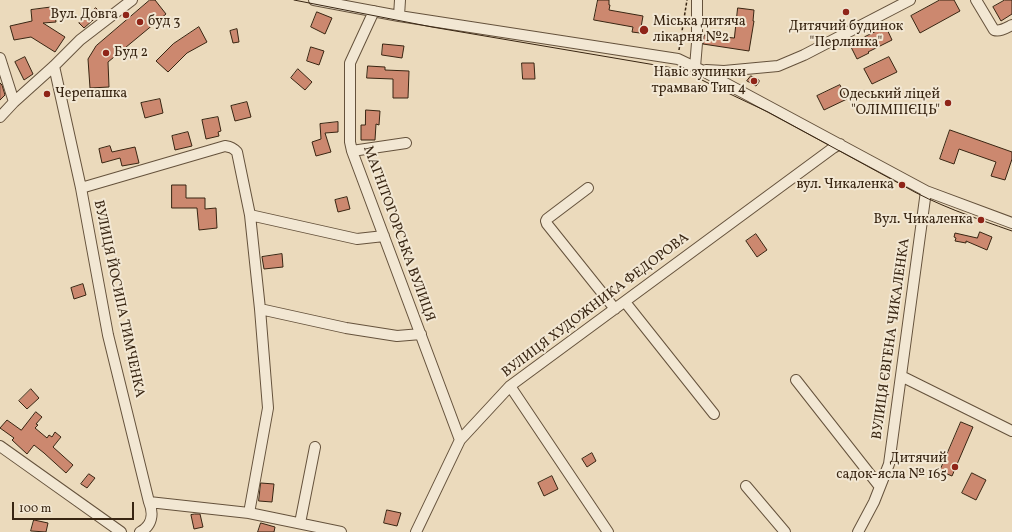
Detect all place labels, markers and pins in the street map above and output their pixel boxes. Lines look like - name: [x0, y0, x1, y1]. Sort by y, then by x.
- place label: Вул. Довга: [51, 7, 118, 23]
- marker: Дитячий будинок "Перлинка": [841, 7, 851, 17]
- marker: Вул. Довга: [121, 10, 131, 20]
- place label: буд 3: [148, 14, 180, 30]
- place label: Міська дитяча лікарня №2: [653, 14, 746, 46]
- marker: буд 3: [135, 17, 145, 27]
- place label: Дитячий будинок "Перлинка": [789, 19, 903, 52]
- marker: Міська дитяча лікарня №2: [638, 24, 650, 36]
- place label: Буд 2: [114, 45, 148, 61]
- marker: Буд 2: [101, 48, 111, 58]
- place label: Навіс зупинки трамваю Тип 4: [651, 65, 746, 98]
- marker: Навіс зупинки трамваю Тип 4: [749, 76, 759, 86]
- place label: Черепашка: [55, 86, 127, 102]
- place label: Одеський ліцей "ОЛІМПІЄЦЬ": [839, 87, 940, 120]
- marker: Черепашка: [42, 89, 52, 99]
- marker: Одеський ліцей "ОЛІМПІЄЦЬ": [943, 98, 953, 108]
- place label: вул. Чикаленка: [797, 177, 894, 193]
- marker: вул. Чикаленка: [897, 180, 907, 190]
- place label: Вул. Чикаленка: [873, 212, 973, 228]
- marker: Вул. Чикаленка: [976, 215, 986, 225]
- place label: Дитячий садок-ясла № 165: [836, 451, 947, 484]
- marker: Дитячий садок-ясла № 165: [950, 462, 960, 472]

